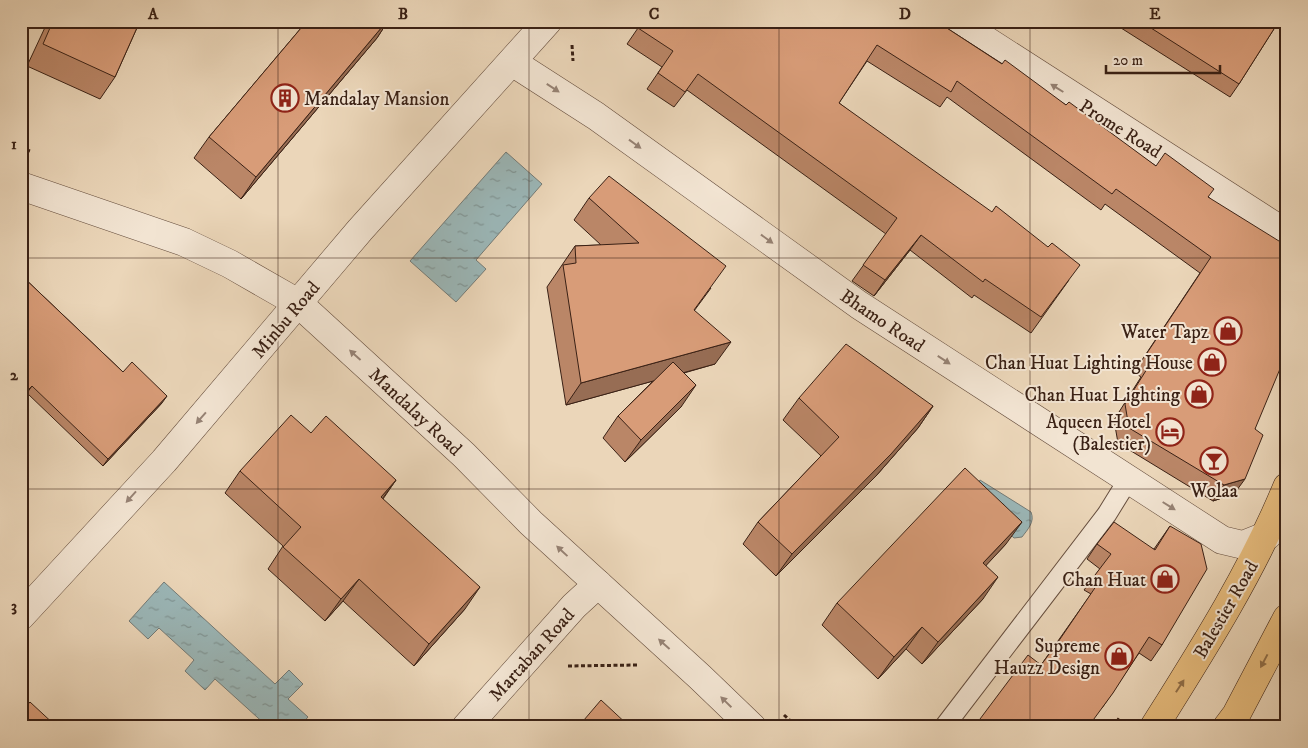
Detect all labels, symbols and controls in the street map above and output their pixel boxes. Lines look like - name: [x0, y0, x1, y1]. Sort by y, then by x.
- text: A: [147, 4, 159, 24]
- text: B: [398, 4, 408, 24]
- text: C: [649, 4, 659, 24]
- text: D: [899, 4, 911, 24]
- text: E: [1149, 4, 1161, 24]
- scale bar: [1106, 42, 1219, 74]
- text: 20 m: [1113, 51, 1143, 70]
- building icon: Mandalay Mansion: [270, 83, 300, 113]
- one-way arrow: [546, 83, 560, 92]
- one-way arrow: [1050, 83, 1064, 92]
- place label: Mandalay Mansion: [304, 88, 449, 111]
- street label: Prome Road: [1075, 95, 1166, 164]
- text: 1: [11, 134, 17, 154]
- one-way arrow: [629, 139, 642, 149]
- one-way arrow: [760, 234, 774, 244]
- street label: Minbu Road: [247, 276, 325, 363]
- street label: Bhamo Road: [836, 285, 929, 358]
- shop icon: Water Tapz: [1213, 316, 1243, 346]
- place label: Water Tapz: [1120, 321, 1209, 344]
- shop icon: Chan Huat Lighting House: [1197, 347, 1227, 377]
- one-way arrow: [350, 349, 362, 361]
- place label: Chan Huat Lighting House: [985, 352, 1193, 375]
- one-way arrow: [937, 355, 950, 365]
- street label: Mandalay Road: [364, 363, 467, 461]
- text: 2: [10, 365, 19, 385]
- shop icon: Chan Huat Lighting: [1184, 379, 1214, 409]
- place label: Chan Huat Lighting: [1024, 384, 1181, 407]
- one-way arrow: [195, 411, 207, 423]
- place label: Aqueen Hotel (Balestier): [1046, 411, 1151, 456]
- hotel icon: Aqueen Hotel (Balestier): [1155, 417, 1185, 447]
- bar icon: Wolaa: [1199, 446, 1229, 476]
- place label: Wolaa: [1189, 480, 1238, 503]
- one-way arrow: [125, 491, 137, 503]
- one-way arrow: [1162, 502, 1176, 511]
- one-way arrow: [556, 545, 568, 557]
- street label: Balestier Road: [1189, 556, 1264, 663]
- shop icon: Chan Huat: [1150, 564, 1180, 594]
- place label: Chan Huat: [1062, 569, 1146, 592]
- text: 3: [11, 596, 17, 616]
- street label: Martaban Road: [484, 603, 580, 706]
- place label: Supreme Hauzz Design: [994, 635, 1100, 680]
- one-way arrow: [659, 638, 671, 650]
- shop icon: Supreme Hauzz Design: [1104, 641, 1134, 671]
- one-way arrow: [1260, 654, 1268, 669]
- one-way arrow: [1175, 679, 1185, 692]
- one-way arrow: [720, 696, 732, 708]

